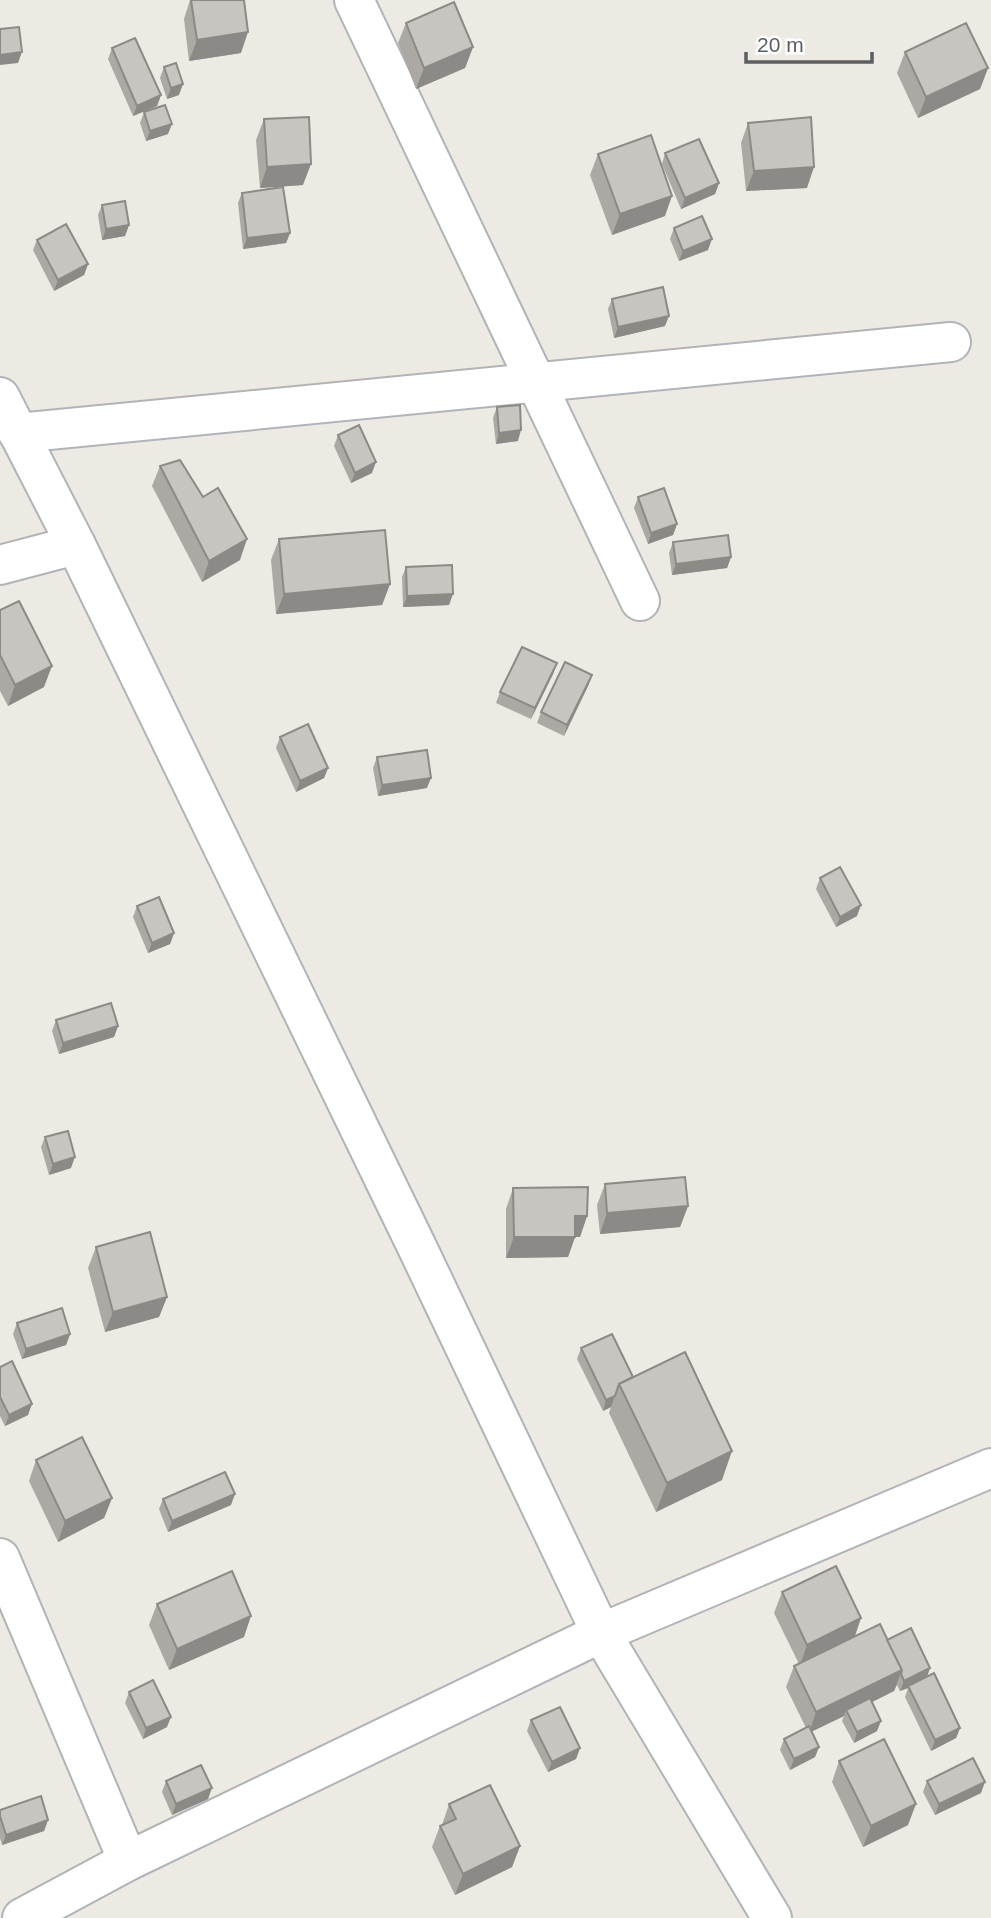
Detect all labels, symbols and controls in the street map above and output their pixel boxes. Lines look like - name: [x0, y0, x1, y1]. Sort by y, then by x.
- scale bar: [746, 21, 872, 65]
- text: 20 m: [757, 33, 804, 56]

